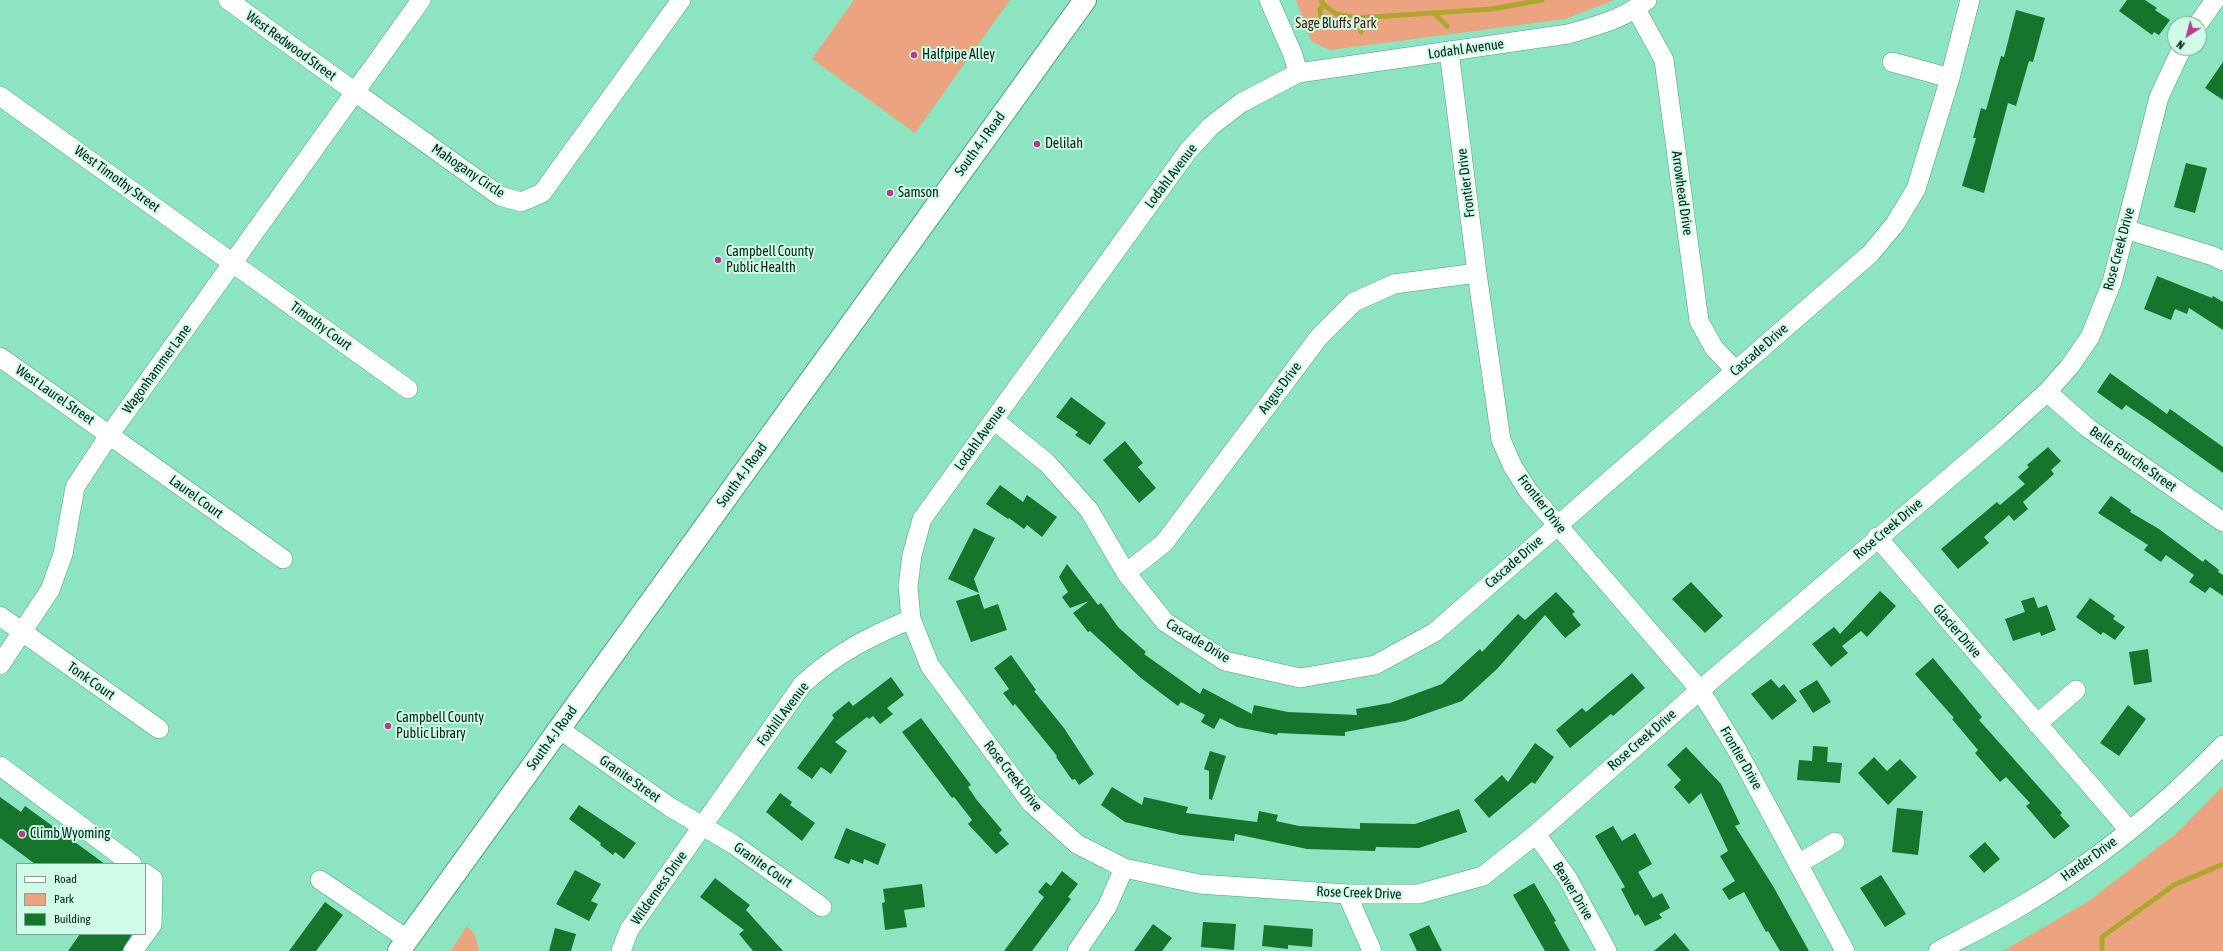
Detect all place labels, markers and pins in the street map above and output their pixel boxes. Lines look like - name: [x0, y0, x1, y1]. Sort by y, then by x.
- place label: Halfpipe Alley: [922, 47, 995, 63]
- marker: Halfpipe Alley: [909, 50, 919, 60]
- place label: Delilah: [1045, 136, 1083, 152]
- marker: Delilah: [1032, 139, 1042, 149]
- place label: Samson: [898, 185, 939, 201]
- marker: Samson: [885, 188, 895, 198]
- place label: Campbell County Public Health: [726, 244, 814, 276]
- marker: Campbell County Public Health: [713, 255, 723, 265]
- place label: Campbell County Public Library: [396, 710, 484, 742]
- marker: Campbell County Public Library: [383, 721, 393, 731]
- place label: Climb Wyoming: [30, 826, 110, 842]
- marker: Climb Wyoming: [17, 829, 27, 839]

